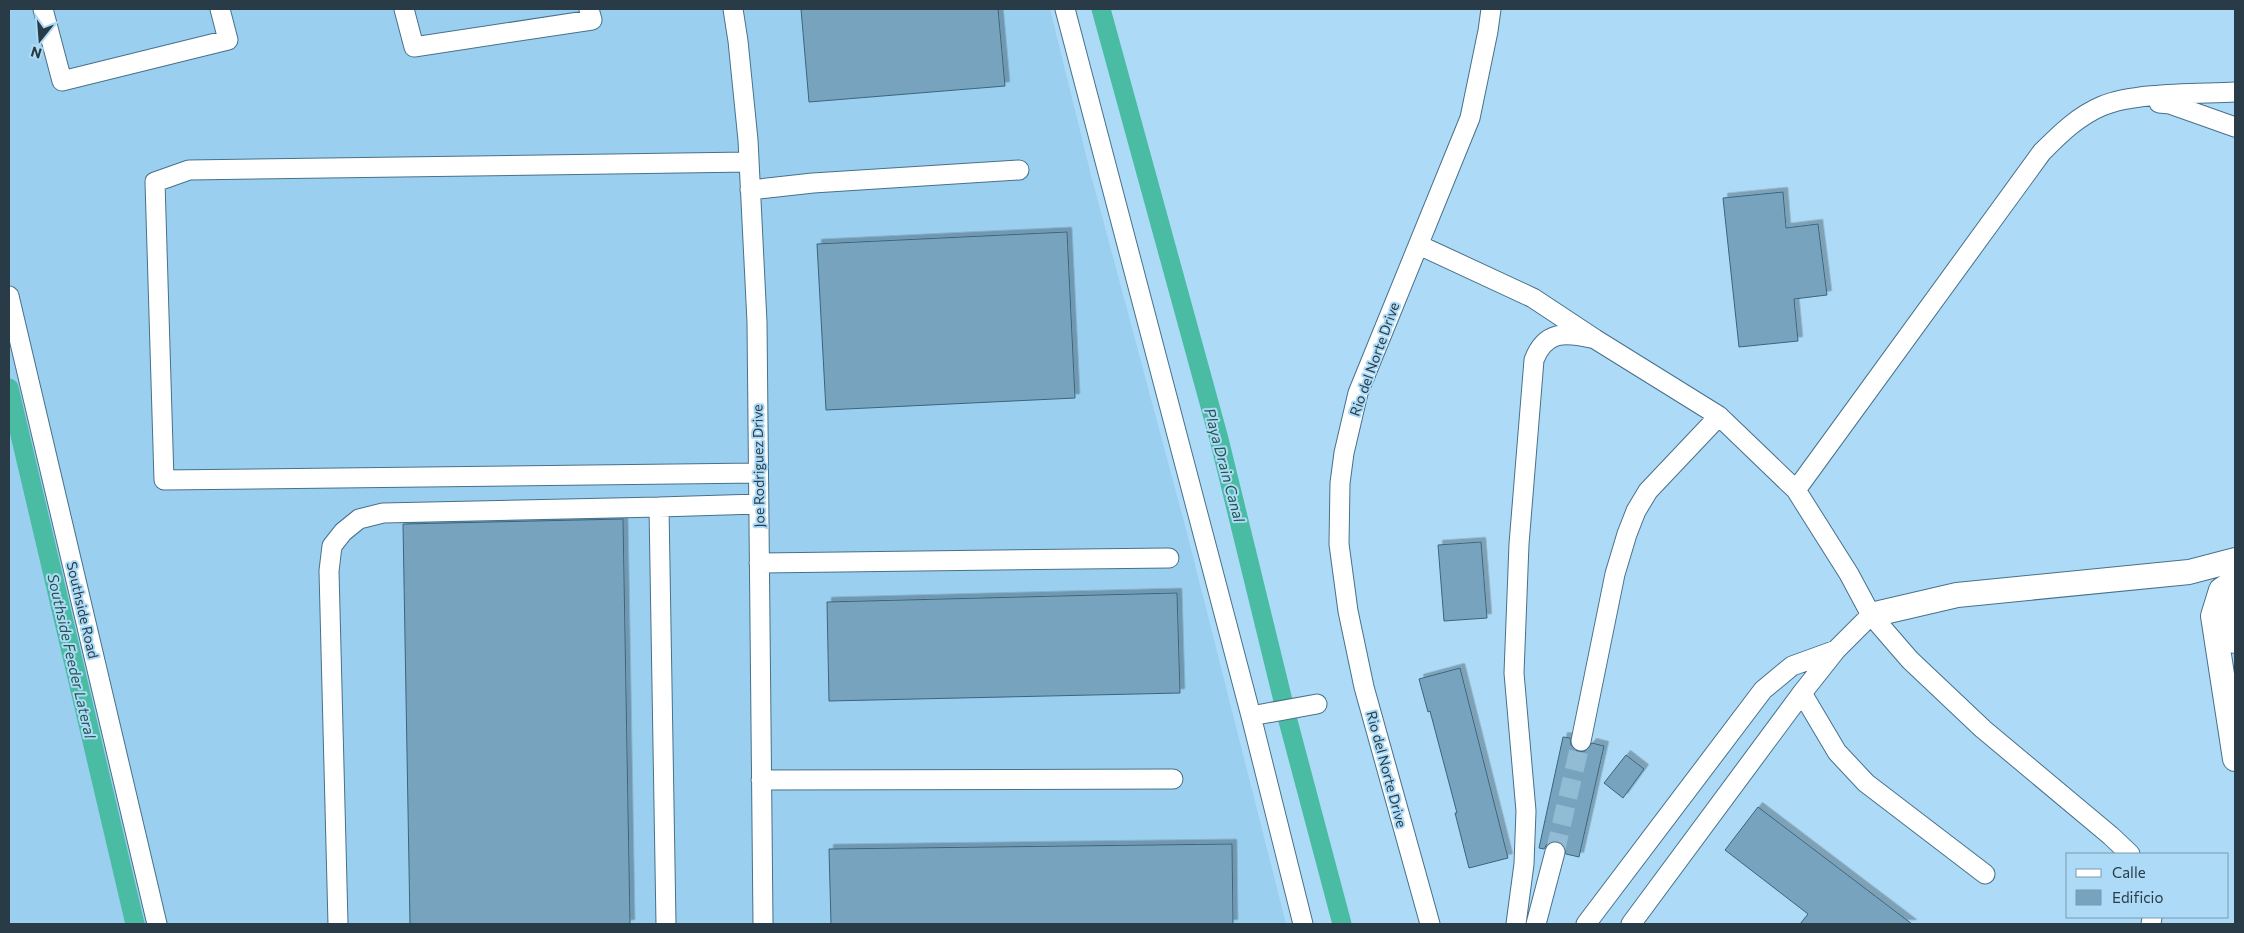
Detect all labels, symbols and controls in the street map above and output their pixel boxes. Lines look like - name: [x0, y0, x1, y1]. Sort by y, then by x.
- north arrow: [15, 15, 65, 65]
- text: N: [29, 43, 44, 63]
- street label: Rio del Norte Drive: [1346, 300, 1402, 418]
- street label: Joe Rodriguez Drive: [748, 404, 768, 528]
- water label: Playa Drain Canal: [1201, 406, 1249, 525]
- street label: Southside Road: [64, 560, 102, 660]
- water label: Southside Feeder Lateral: [44, 572, 100, 741]
- street label: Rio del Norte Drive: [1363, 709, 1411, 829]
- legend: [2066, 853, 2229, 918]
- text: Calle: [2112, 863, 2146, 881]
- text: Edificio: [2112, 888, 2163, 906]

